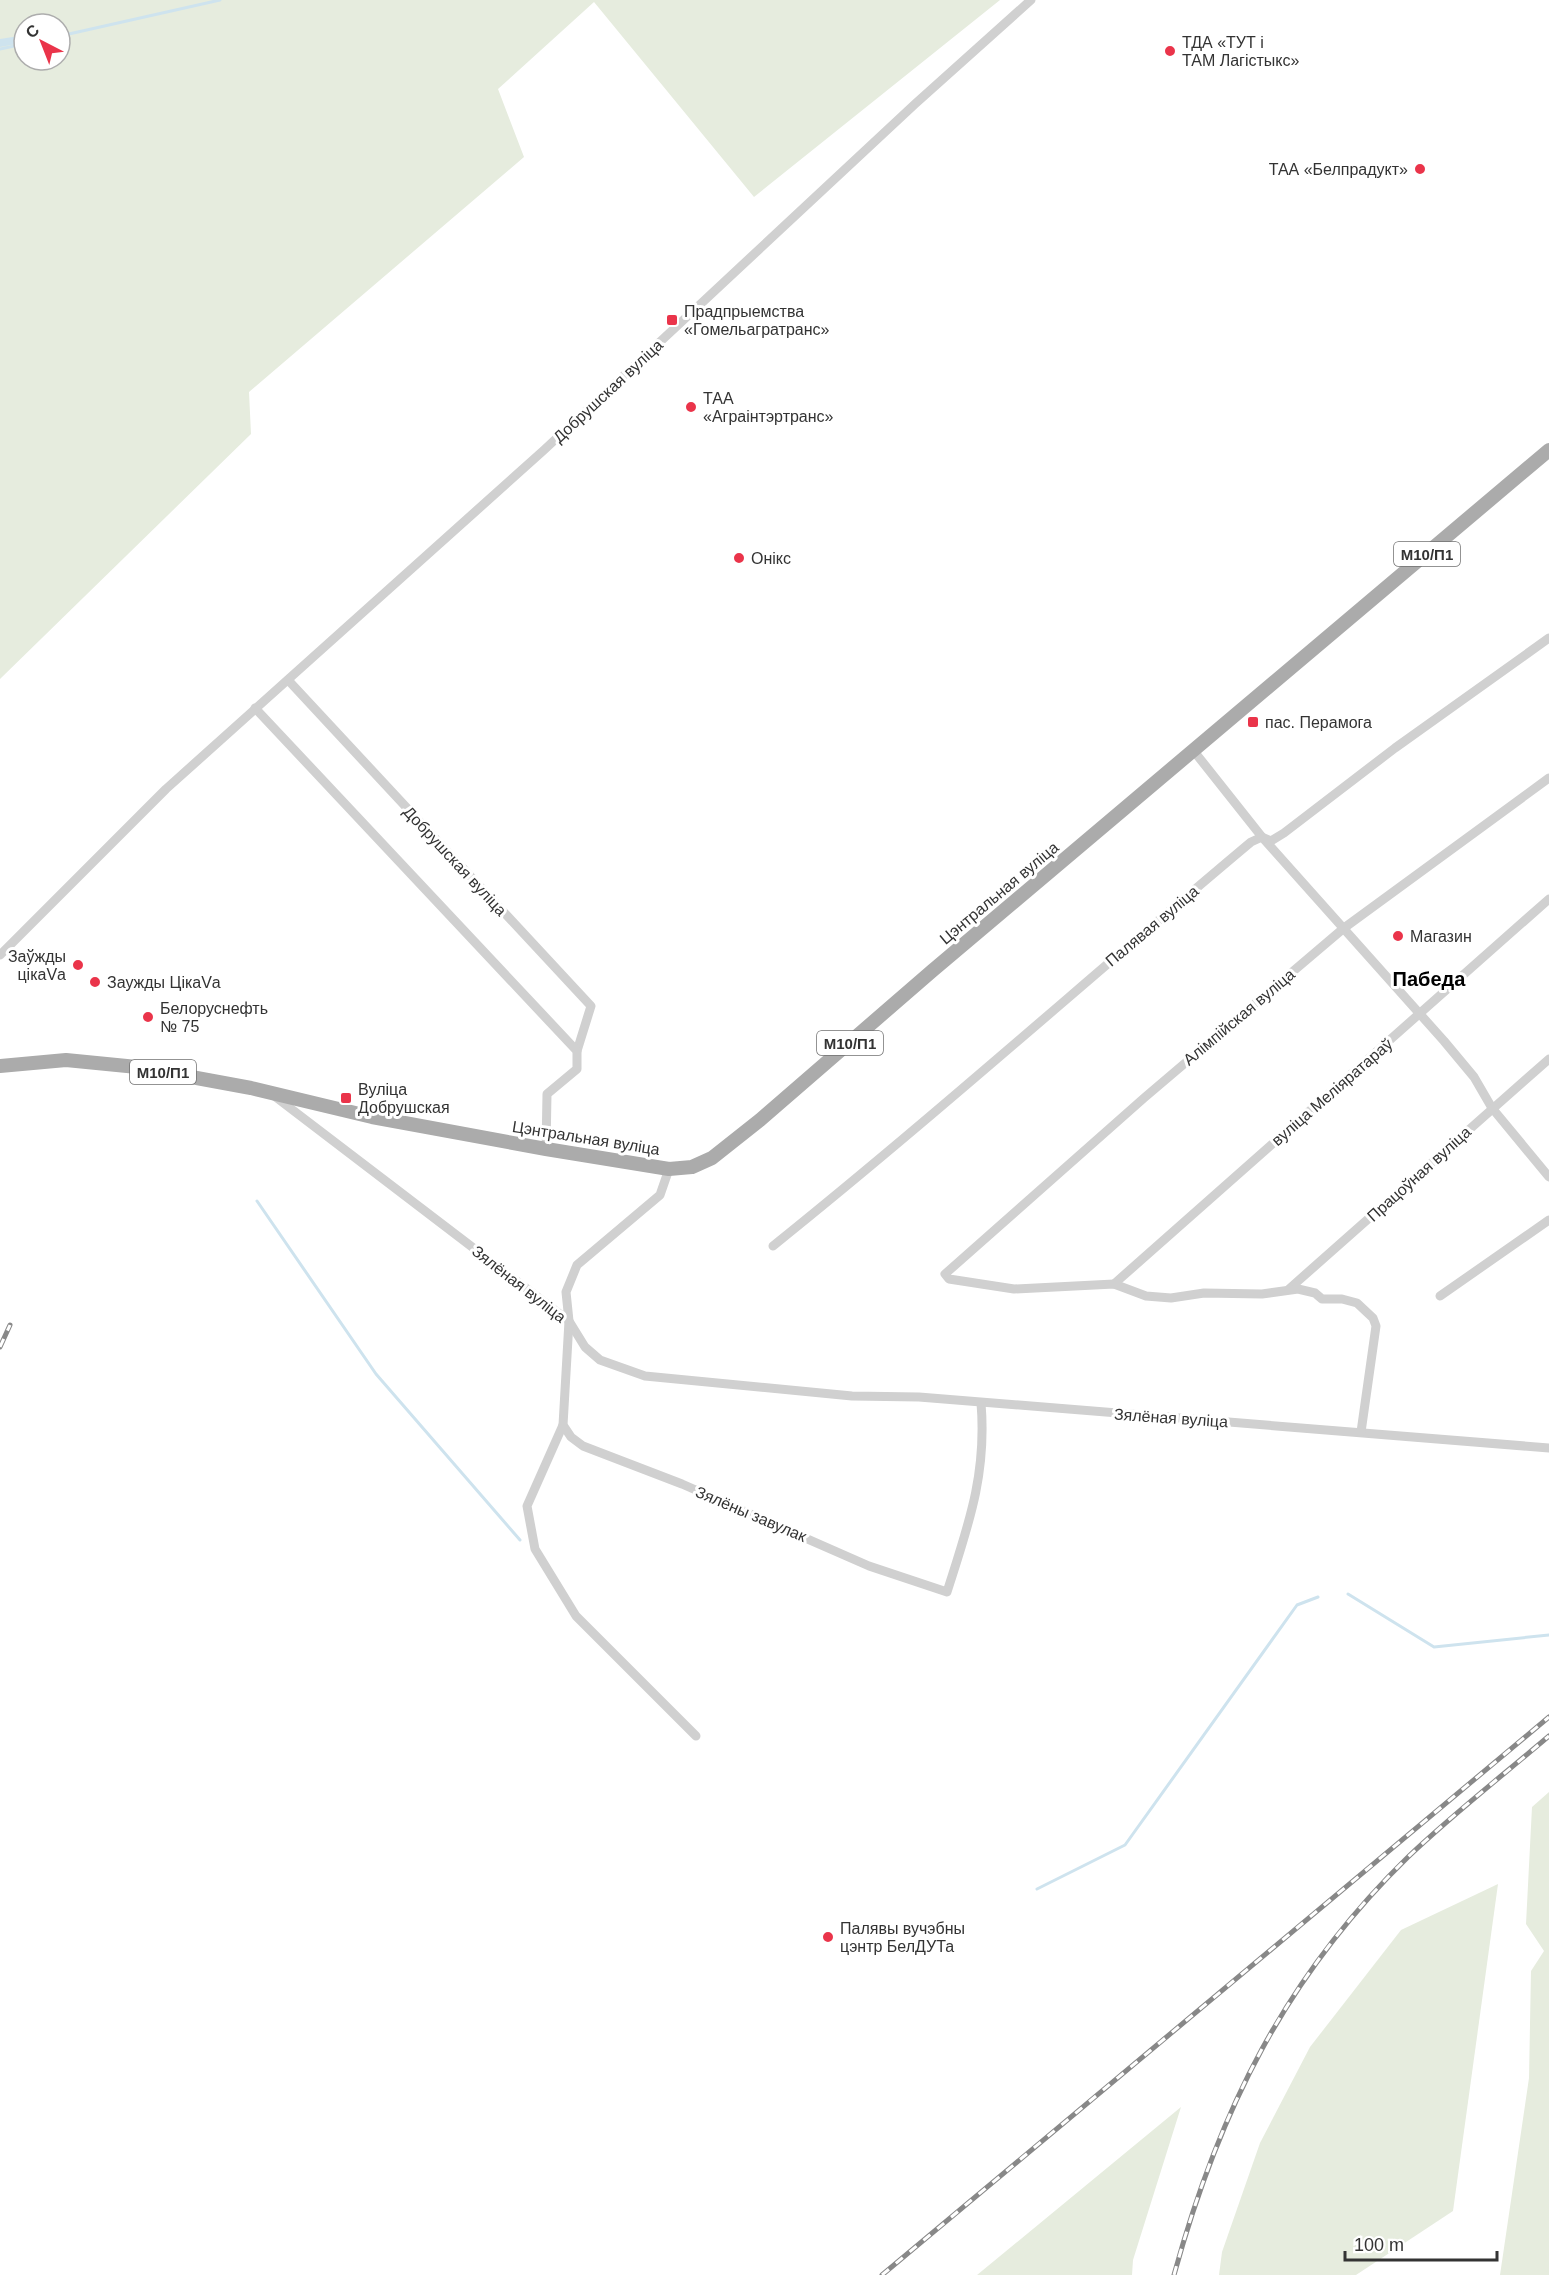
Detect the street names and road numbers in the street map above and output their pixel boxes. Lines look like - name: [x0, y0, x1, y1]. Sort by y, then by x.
- street label: Добрушская вуліца: [550, 336, 666, 446]
- road number: М10/П1: [1394, 542, 1460, 566]
- street label: Добрушская вуліца: [400, 803, 510, 919]
- street label: Цэнтральная вуліца: [936, 838, 1062, 947]
- street label: Палявая вуліца: [1102, 882, 1202, 970]
- street label: Алімпійская вуліца: [1180, 965, 1298, 1068]
- road number: М10/П1: [817, 1031, 883, 1055]
- street label: вуліца Меліяратараў: [1268, 1035, 1396, 1149]
- road number: М10/П1: [130, 1060, 196, 1084]
- street label: Цэнтральная вуліца: [511, 1118, 661, 1158]
- street label: Працоўная вуліца: [1364, 1123, 1474, 1225]
- street label: Зялёная вуліца: [469, 1242, 569, 1326]
- street label: Зялёная вуліца: [1113, 1406, 1229, 1430]
- street label: Зялёны завулак: [693, 1483, 810, 1545]

